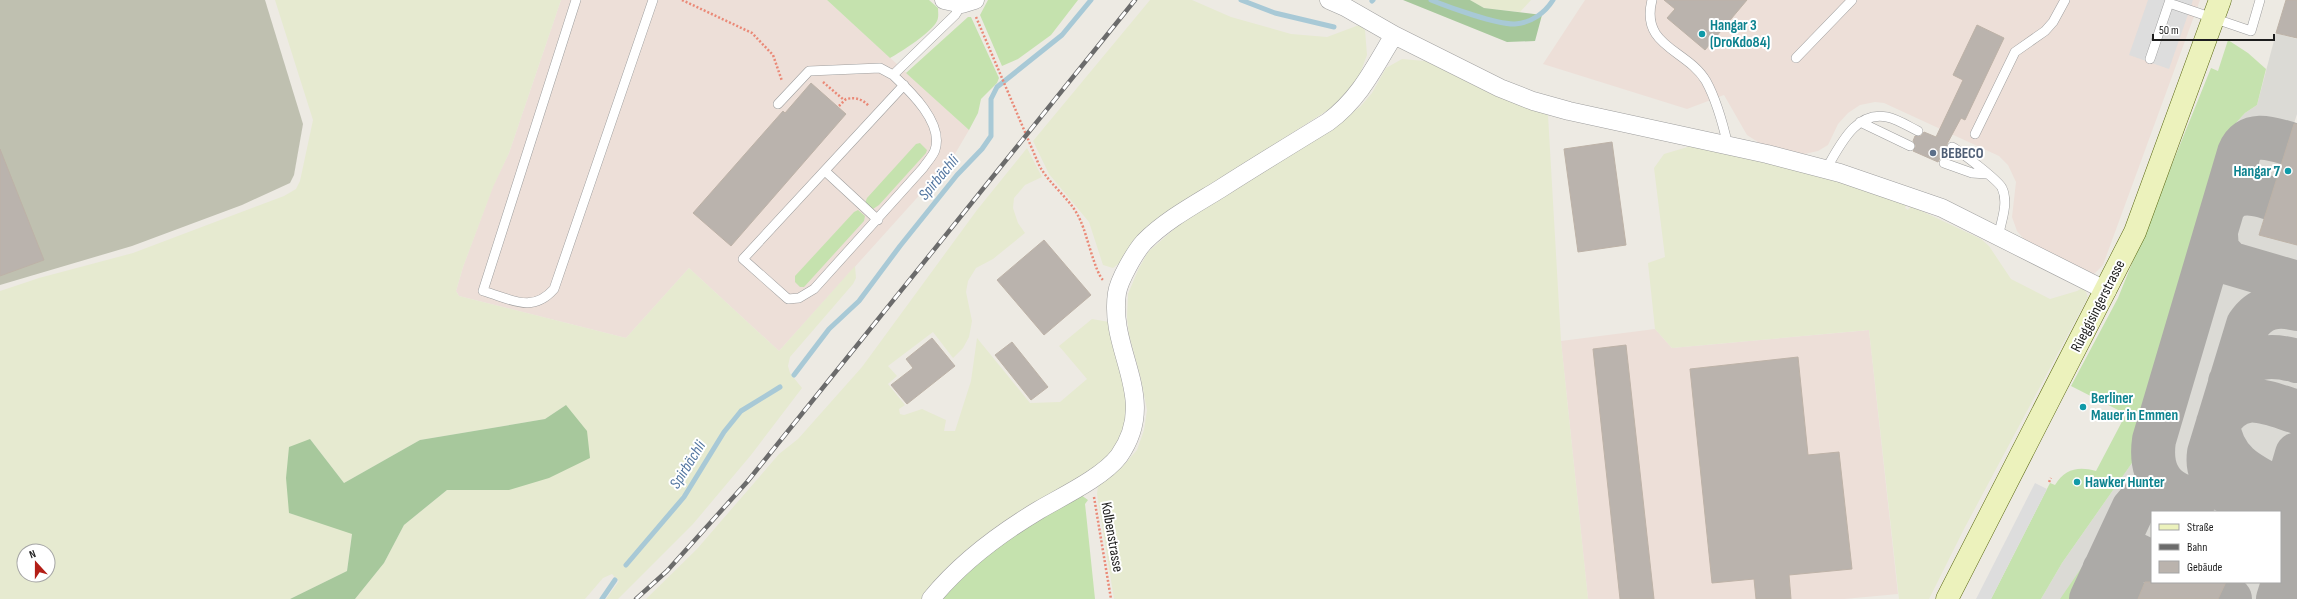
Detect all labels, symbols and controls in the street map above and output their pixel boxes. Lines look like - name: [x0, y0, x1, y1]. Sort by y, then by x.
- place label: Hangar 3 (DroKdo84): [1710, 16, 1770, 52]
- scale bar: [2153, 16, 2274, 42]
- text: 50 m: [2159, 23, 2179, 38]
- marker: Hangar 3 (DroKdo84): [1697, 29, 1707, 39]
- place label: BEBECO: [1941, 144, 1984, 163]
- marker: BEBECO: [1928, 148, 1938, 158]
- water label: Spirbächli: [915, 151, 964, 204]
- place label: Hangar 7: [2233, 162, 2280, 181]
- marker: Hangar 7: [2283, 166, 2293, 176]
- street label: Rüeggisingerstrasse: [2067, 257, 2129, 355]
- place label: Berliner Mauer in Emmen: [2091, 389, 2178, 425]
- marker: Berliner Mauer in Emmen: [2078, 402, 2088, 412]
- water label: Spirbächli: [666, 437, 711, 492]
- place label: Hawker Hunter: [2085, 473, 2165, 492]
- marker: Hawker Hunter: [2072, 477, 2082, 487]
- street label: Kolbenstrasse: [1097, 501, 1127, 573]
- legend: [2151, 511, 2281, 583]
- text: Straße: [2187, 520, 2214, 535]
- text: Bahn: [2187, 540, 2207, 555]
- north arrow: [16, 543, 56, 583]
- text: N: [28, 547, 38, 561]
- text: Gebäude: [2187, 560, 2222, 575]

